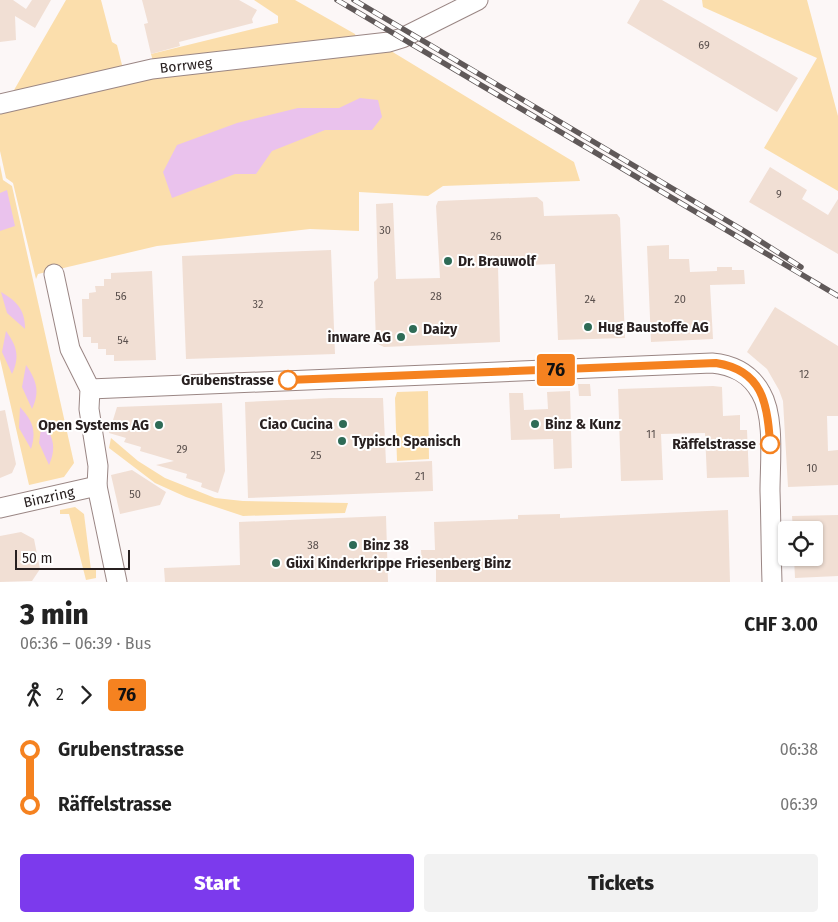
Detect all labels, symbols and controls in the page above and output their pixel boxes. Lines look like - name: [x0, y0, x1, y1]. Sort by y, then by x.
- house number: 69: [698, 39, 710, 52]
- street label: Borrweg: [159, 54, 214, 77]
- house number: 9: [776, 188, 782, 201]
- house number: 30: [379, 224, 391, 237]
- house number: 26: [490, 230, 502, 243]
- place label: Dr. Brauwolf: [458, 253, 538, 270]
- marker: Dr. Brauwolf: [442, 255, 454, 267]
- house number: 56: [115, 290, 127, 303]
- house number: 28: [430, 290, 442, 303]
- house number: 24: [585, 293, 596, 306]
- house number: 20: [674, 293, 686, 306]
- house number: 32: [253, 298, 263, 311]
- place label: Hug Baustoffe AG: [598, 319, 709, 336]
- place label: Daizy: [423, 321, 458, 338]
- marker: Hug Baustoffe AG: [582, 321, 594, 333]
- marker: Daizy: [407, 323, 419, 335]
- place label: inware AG: [328, 329, 391, 346]
- marker: inware AG: [395, 331, 407, 343]
- house number: 54: [117, 334, 129, 347]
- line badge: 76: [534, 354, 578, 386]
- text: 76: [547, 359, 565, 381]
- house number: 12: [799, 368, 809, 381]
- marker: Grubenstrasse: [278, 370, 298, 390]
- place label: Grubenstrasse: [181, 372, 274, 389]
- place label: Ciao Cucina: [260, 416, 333, 433]
- place label: Binz & Kunz: [545, 416, 621, 433]
- place label: Open Systems AG: [38, 417, 149, 434]
- marker: Ciao Cucina: [337, 418, 349, 430]
- marker: Binz & Kunz: [529, 418, 541, 430]
- marker: Open Systems AG: [153, 419, 165, 431]
- house number: 11: [646, 428, 656, 441]
- place label: Typisch Spanisch: [352, 433, 461, 450]
- marker: Räffelstrasse: [760, 434, 780, 454]
- marker: Typisch Spanisch: [336, 435, 348, 447]
- place label: Räffelstrasse: [672, 436, 756, 453]
- house number: 29: [176, 443, 188, 456]
- house number: 25: [311, 449, 322, 462]
- house number: 10: [807, 462, 817, 475]
- house number: 21: [415, 470, 425, 483]
- street label: Binzring: [22, 483, 77, 511]
- house number: 50: [129, 488, 141, 501]
- map controls: [778, 521, 823, 566]
- button: locate: [778, 521, 823, 566]
- place label: Binz 38: [363, 537, 409, 554]
- house number: 38: [307, 539, 319, 552]
- marker: Binz 38: [347, 539, 359, 551]
- scale bar: [15, 547, 130, 570]
- text: 50 m: [22, 550, 53, 567]
- place label: Güxi Kinderkrippe Friesenberg Binz: [286, 555, 512, 572]
- marker: Güxi Kinderkrippe Friesenberg Binz: [270, 557, 282, 569]
- text: 3 min: [20, 598, 89, 631]
- text: CHF 3.00: [744, 613, 818, 636]
- text: 06:36 – 06:39 · Bus: [20, 634, 151, 653]
- icon: walk: [20, 681, 48, 709]
- icon: forward: [72, 681, 100, 709]
- text: 76: [118, 684, 136, 706]
- text: 2: [56, 685, 64, 704]
- text: Grubenstrasse: [58, 738, 184, 761]
- text: 06:38: [780, 740, 818, 759]
- text: Räffelstrasse: [58, 793, 172, 816]
- text: 06:39: [780, 795, 818, 814]
- button: Start: [20, 854, 414, 912]
- button: Tickets: [424, 854, 818, 912]

